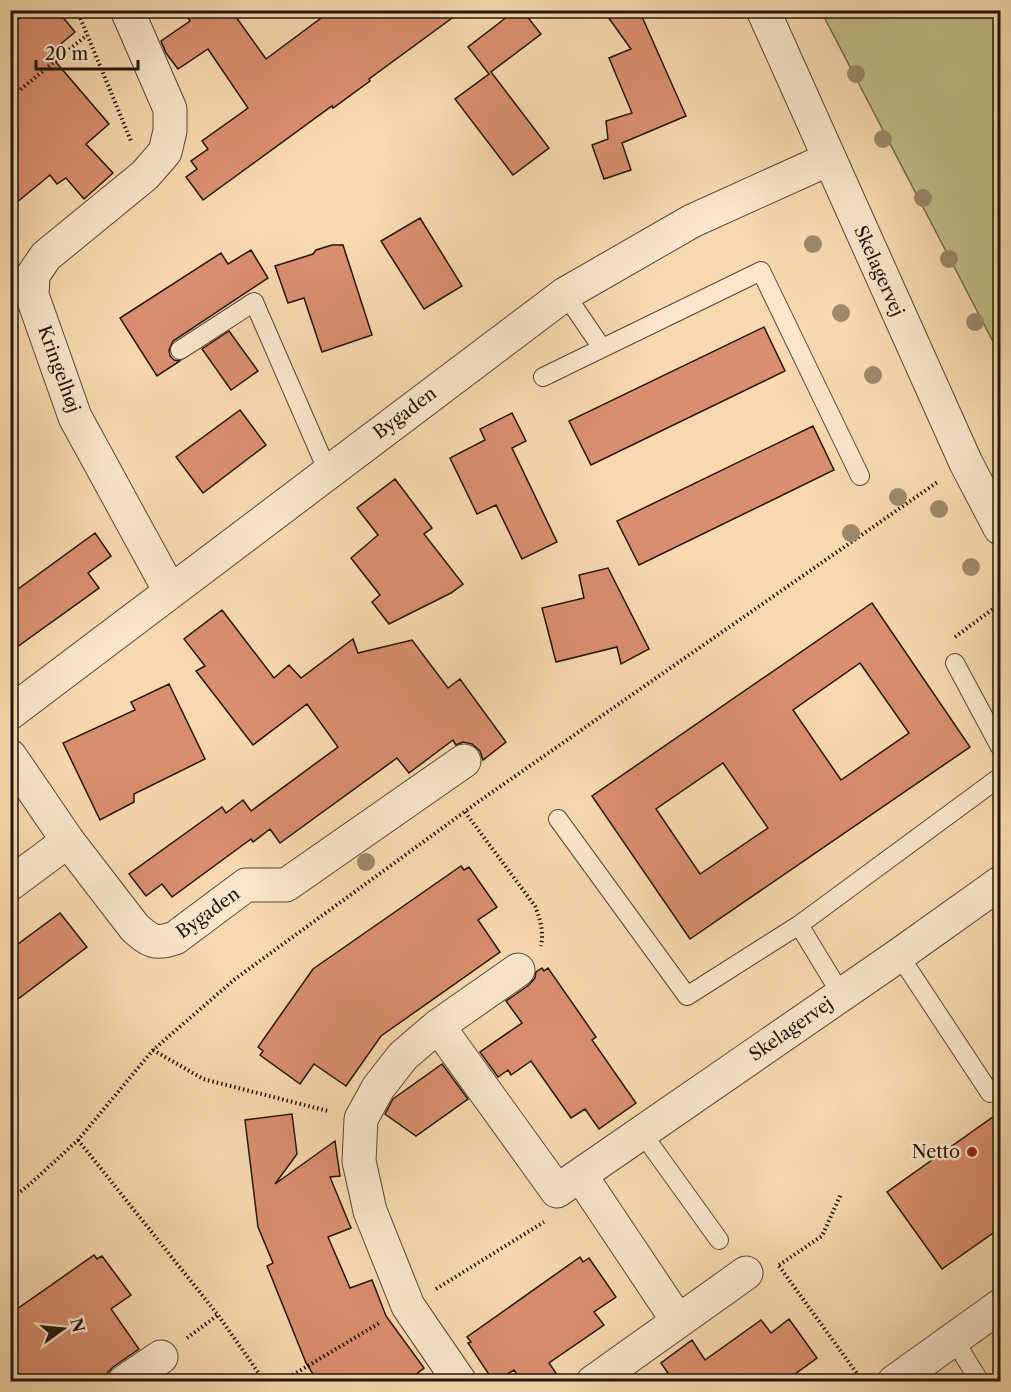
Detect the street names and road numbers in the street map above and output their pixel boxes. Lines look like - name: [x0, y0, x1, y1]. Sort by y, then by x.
- street label: Skelagervej: [849, 222, 909, 320]
- street label: Kringelhøj: [33, 323, 85, 415]
- street label: Bygaden: [369, 382, 441, 444]
- street label: Bygaden: [172, 883, 244, 943]
- street label: Skelagervej: [745, 992, 837, 1066]

